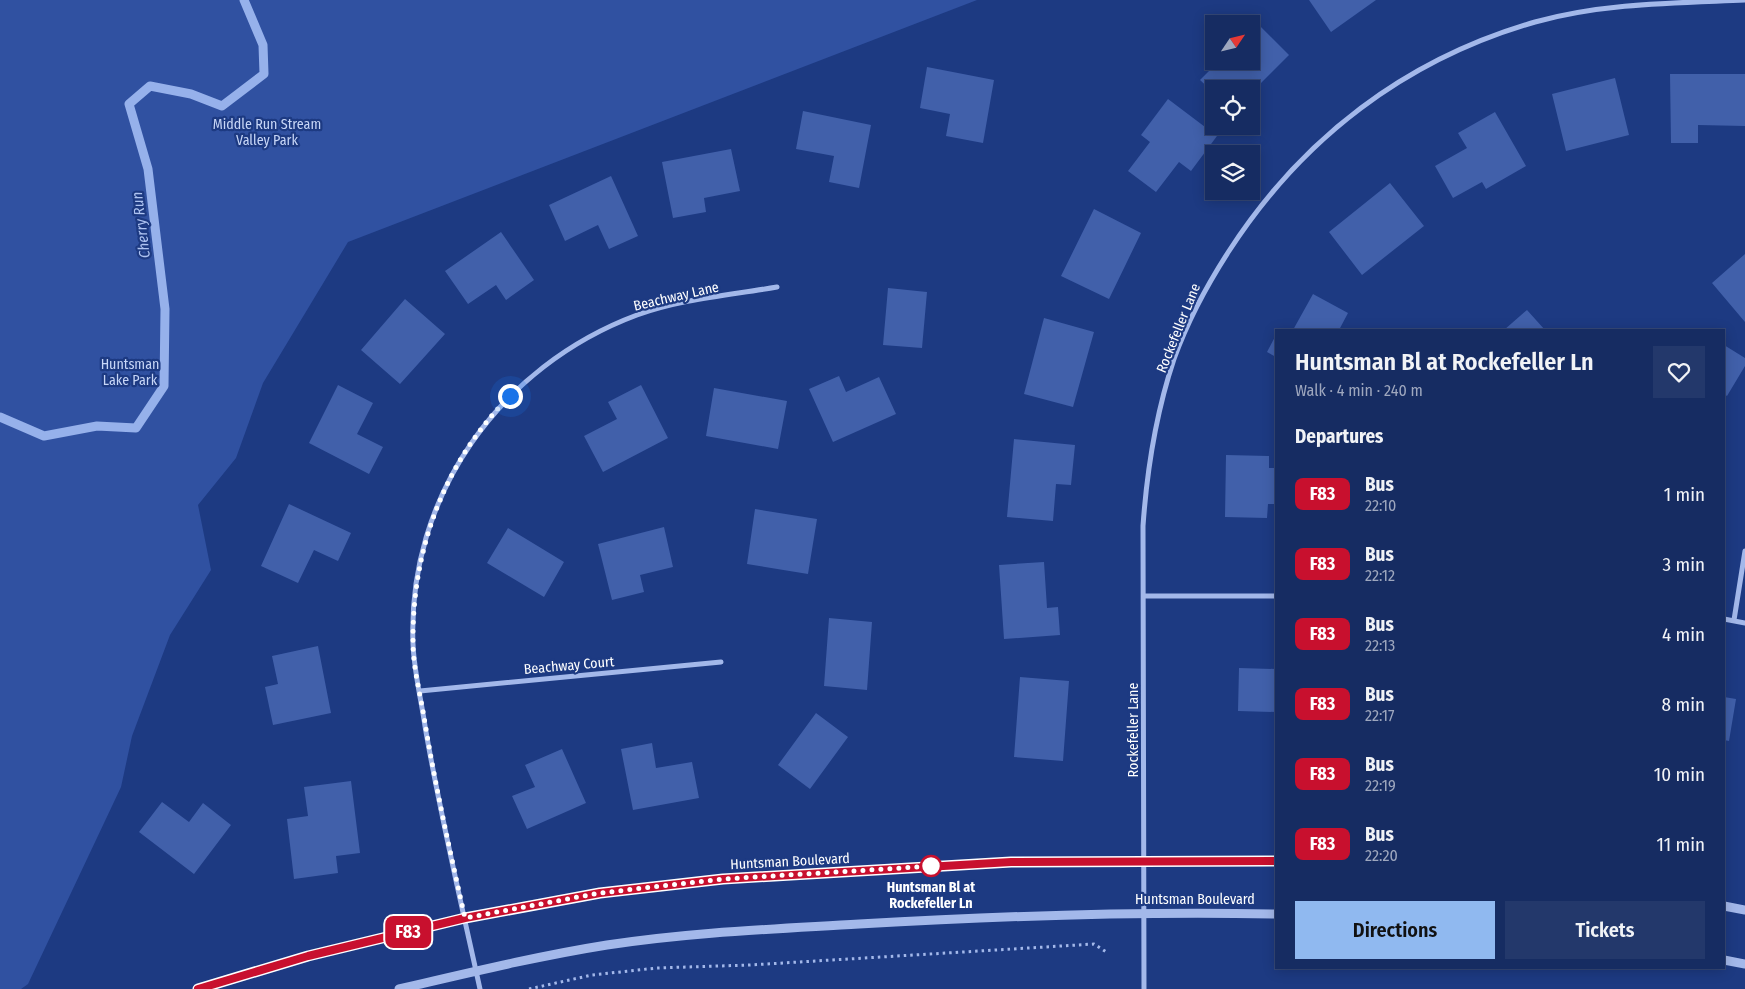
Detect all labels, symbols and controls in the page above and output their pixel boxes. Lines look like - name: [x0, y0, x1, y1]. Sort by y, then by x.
- north arrow: [1205, 15, 1260, 70]
- map controls: [1205, 15, 1260, 200]
- button: locate: [1205, 80, 1260, 135]
- park label: Middle Run Stream Valley Park: [213, 116, 321, 149]
- button: layers: [1205, 145, 1260, 200]
- water label: Cherry Run: [128, 191, 154, 259]
- street label: Beachway Lane: [632, 278, 721, 315]
- street label: Rockefeller Lane: [1153, 281, 1204, 375]
- button: heart: [1653, 346, 1705, 398]
- text: Huntsman Bl at Rockefeller Ln: [1295, 348, 1594, 376]
- park label: Huntsman Lake Park: [101, 356, 159, 389]
- text: Walk · 4 min · 240 m: [1295, 381, 1423, 400]
- your location: [498, 384, 523, 409]
- text: Departures: [1295, 425, 1383, 448]
- text: Bus: [1365, 473, 1394, 496]
- text: F83: [1310, 483, 1335, 505]
- text: 1 min: [1664, 483, 1705, 506]
- text: 22:10: [1365, 496, 1396, 515]
- text: Bus: [1365, 543, 1394, 566]
- text: F83: [1310, 553, 1335, 575]
- text: 3 min: [1663, 553, 1705, 576]
- text: 22:12: [1365, 566, 1395, 585]
- text: Bus: [1365, 613, 1394, 636]
- text: F83: [1310, 623, 1335, 645]
- text: 4 min: [1662, 623, 1705, 646]
- text: 22:13: [1365, 636, 1395, 655]
- street label: Beachway Court: [523, 653, 615, 678]
- street label: Rockefeller Lane: [1125, 683, 1142, 777]
- text: Bus: [1365, 683, 1394, 706]
- text: F83: [1310, 693, 1335, 715]
- text: 8 min: [1662, 693, 1705, 716]
- text: 22:17: [1365, 706, 1395, 725]
- text: Bus: [1365, 753, 1394, 776]
- text: F83: [1310, 763, 1335, 785]
- text: 10 min: [1654, 763, 1705, 786]
- text: 22:19: [1365, 776, 1396, 795]
- text: Bus: [1365, 823, 1394, 846]
- text: F83: [1310, 833, 1335, 855]
- text: 11 min: [1657, 833, 1705, 856]
- text: 22:20: [1365, 846, 1398, 865]
- street label: Huntsman Boulevard: [730, 850, 850, 873]
- marker: Huntsman Bl at Rockefeller Ln: [920, 855, 942, 877]
- place label: Huntsman Bl at Rockefeller Ln: [887, 879, 976, 912]
- street label: Huntsman Boulevard: [1135, 891, 1255, 908]
- button: Directions: [1295, 901, 1495, 959]
- button: Tickets: [1505, 901, 1705, 959]
- line badge: F83: [379, 916, 437, 948]
- text: F83: [395, 921, 421, 943]

